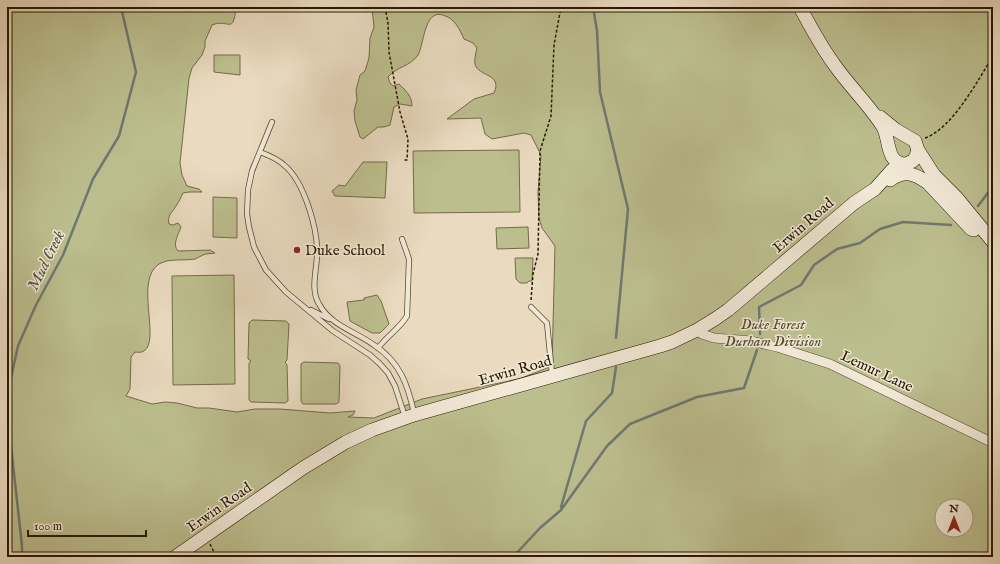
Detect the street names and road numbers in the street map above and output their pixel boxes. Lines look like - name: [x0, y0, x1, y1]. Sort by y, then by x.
- street label: Erwin Road: [769, 193, 839, 257]
- street label: Lemur Lane: [838, 346, 916, 397]
- street label: Erwin Road: [477, 351, 555, 390]
- street label: Erwin Road: [183, 478, 256, 537]

